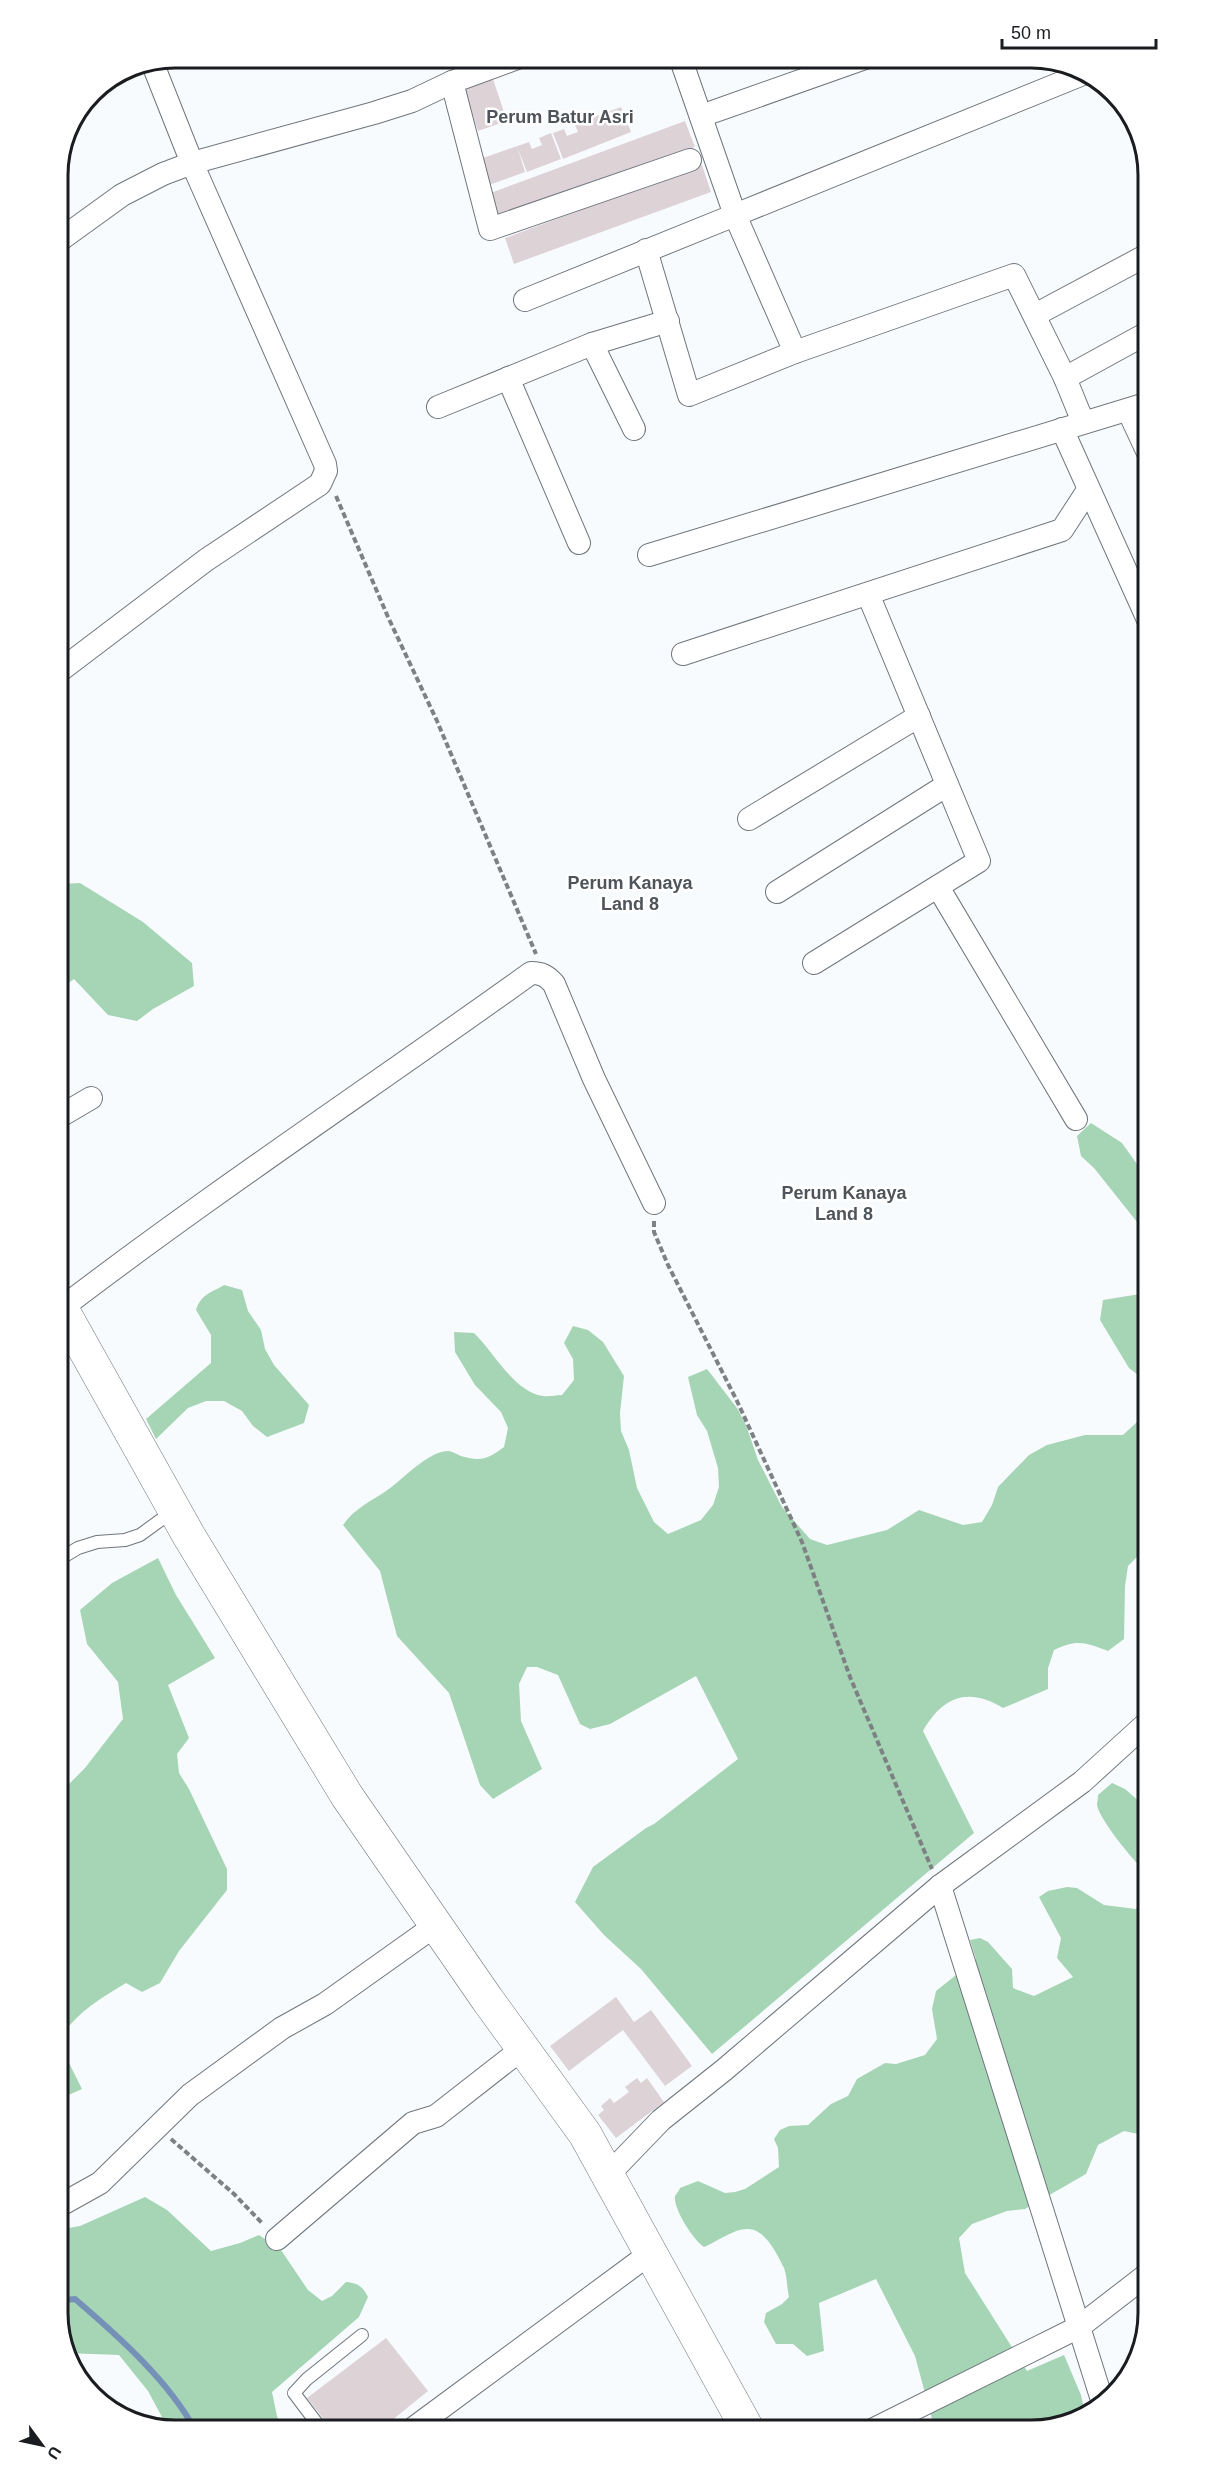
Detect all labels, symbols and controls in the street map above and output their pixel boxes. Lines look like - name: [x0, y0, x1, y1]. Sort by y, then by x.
- scale bar: [1002, 12, 1156, 50]
- text: 50 m: [1011, 23, 1051, 43]
- district label: Perum Batur Asri: [486, 107, 634, 127]
- district label: Perum Kanaya Land 8: [567, 873, 694, 914]
- district label: Perum Kanaya Land 8: [781, 1183, 908, 1224]
- north arrow: [12, 2415, 72, 2475]
- text: U: [44, 2443, 64, 2462]

